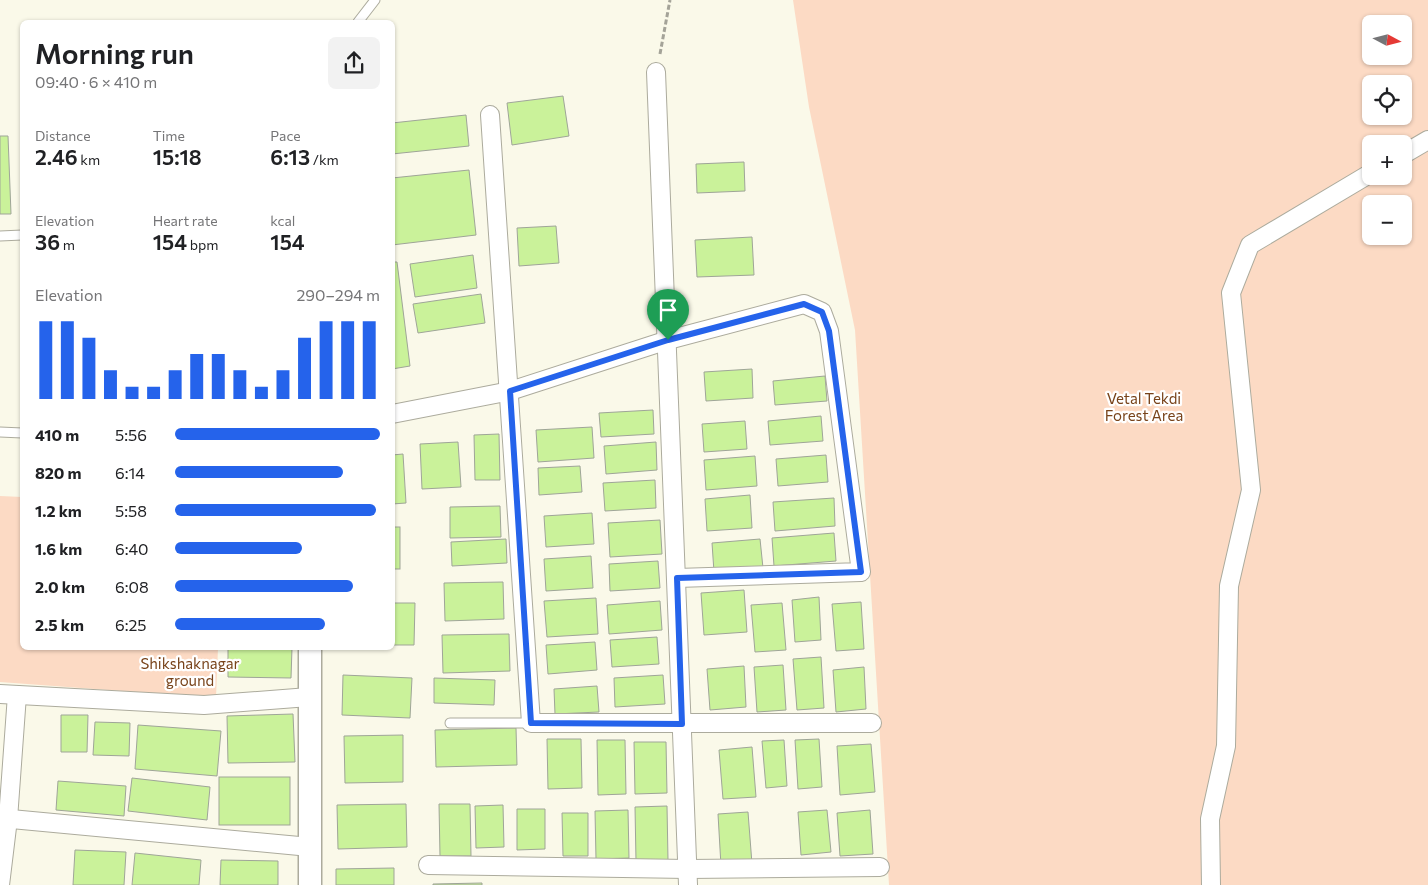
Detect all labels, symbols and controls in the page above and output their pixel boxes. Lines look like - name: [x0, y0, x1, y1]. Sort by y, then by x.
- north arrow: [1362, 15, 1412, 65]
- map controls: [1362, 15, 1412, 245]
- text: Morning run: [35, 36, 194, 70]
- button: share: [328, 37, 380, 89]
- text: 09:40 · 6 × 410 m: [35, 72, 157, 91]
- button: locate: [1362, 75, 1412, 125]
- text: Distance: [35, 127, 91, 144]
- text: Time: [153, 127, 185, 144]
- text: Pace: [270, 127, 301, 144]
- button: +: [1362, 135, 1412, 185]
- text: 2.46: [35, 144, 78, 169]
- text: 15:18: [153, 144, 202, 169]
- text: 6:13: [270, 144, 310, 169]
- text: km: [78, 151, 100, 168]
- text: /km: [310, 151, 339, 168]
- button: −: [1362, 195, 1412, 245]
- text: Elevation: [35, 212, 94, 229]
- text: Heart rate: [153, 212, 218, 229]
- text: kcal: [270, 212, 295, 229]
- text: 36: [35, 229, 60, 254]
- text: 154: [153, 229, 187, 254]
- text: 154: [270, 229, 305, 254]
- text: m: [60, 236, 75, 253]
- text: bpm: [187, 236, 218, 253]
- text: Elevation: [35, 285, 103, 304]
- text: 290–294 m: [296, 285, 380, 304]
- pin: [647, 289, 689, 340]
- icon: arrive: [654, 296, 682, 324]
- park label: Vetal Tekdi Forest Area: [1105, 389, 1183, 424]
- text: 410 m: [35, 425, 79, 444]
- text: 5:56: [115, 425, 147, 444]
- text: 820 m: [35, 463, 81, 482]
- text: 6:14: [115, 463, 145, 482]
- text: 1.2 km: [35, 501, 82, 520]
- text: 5:58: [115, 501, 147, 520]
- text: 1.6 km: [35, 539, 82, 558]
- text: 6:40: [115, 539, 149, 558]
- text: 2.0 km: [35, 577, 85, 596]
- text: 6:08: [115, 577, 149, 596]
- text: 2.5 km: [35, 615, 84, 634]
- text: 6:25: [115, 615, 147, 634]
- park label: Shikshaknagar ground: [140, 654, 240, 689]

